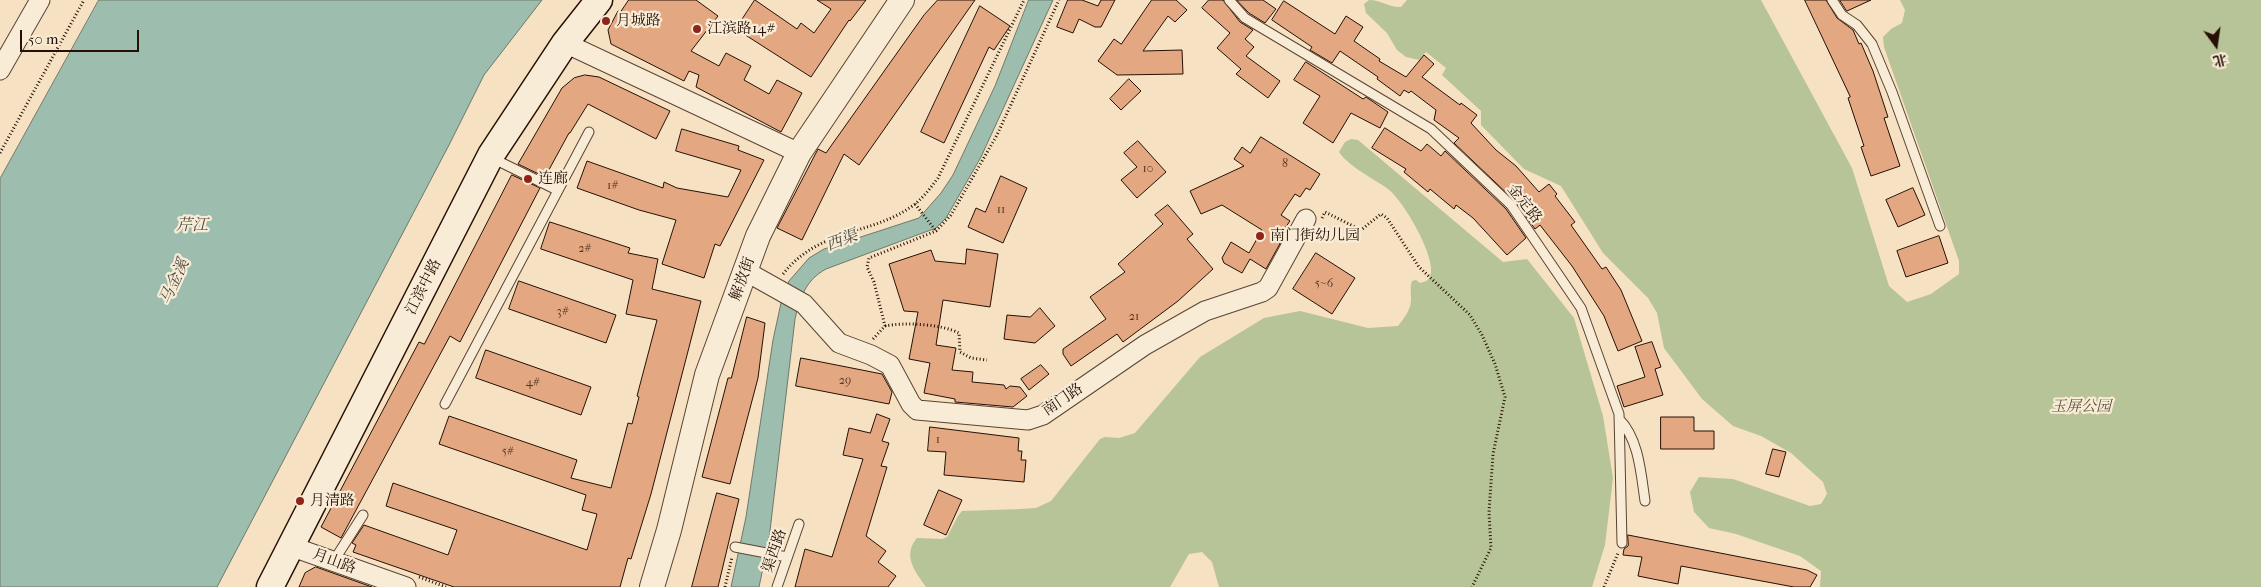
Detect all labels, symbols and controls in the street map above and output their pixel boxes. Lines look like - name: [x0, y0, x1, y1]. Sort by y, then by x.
- place label: 月城路: [616, 12, 661, 30]
- marker: 月城路: [600, 15, 612, 27]
- scale bar: [22, 20, 141, 52]
- place label: 江滨路14#: [707, 20, 776, 38]
- north arrow: [2191, 20, 2241, 70]
- marker: 江滨路14#: [691, 23, 703, 35]
- text: 50 m: [28, 30, 58, 48]
- text: 北: [2211, 50, 2229, 70]
- house number: 8: [1282, 157, 1288, 171]
- house number: 10: [1143, 162, 1153, 176]
- place label: 连廊: [538, 170, 568, 188]
- marker: 连廊: [522, 173, 534, 185]
- house number: 1#: [607, 179, 619, 193]
- street label: 金定路: [1503, 181, 1545, 227]
- house number: 11: [997, 203, 1005, 217]
- water label: 芹江: [176, 216, 208, 236]
- water label: 西渠: [824, 226, 860, 256]
- place label: 南门街幼儿园: [1270, 227, 1360, 245]
- marker: 南门街幼儿园: [1254, 230, 1266, 242]
- house number: 2#: [578, 242, 592, 256]
- street label: 解放街: [727, 255, 759, 303]
- water label: 马金溪: [156, 256, 194, 308]
- street label: 江滨中路: [402, 256, 446, 318]
- house number: 5~6: [1315, 277, 1333, 291]
- house number: 3#: [557, 305, 569, 319]
- house number: 21: [1129, 310, 1139, 324]
- house number: 29: [839, 374, 851, 388]
- house number: 4#: [526, 376, 540, 390]
- street label: 南门路: [1039, 380, 1087, 420]
- park label: 玉屏公园: [2051, 398, 2111, 416]
- house number: 1: [936, 433, 940, 447]
- house number: 5#: [502, 445, 514, 459]
- place label: 月清路: [310, 492, 355, 510]
- marker: 月清路: [294, 495, 306, 507]
- street label: 渠西路: [759, 527, 791, 575]
- street label: 月山路: [310, 546, 358, 578]

